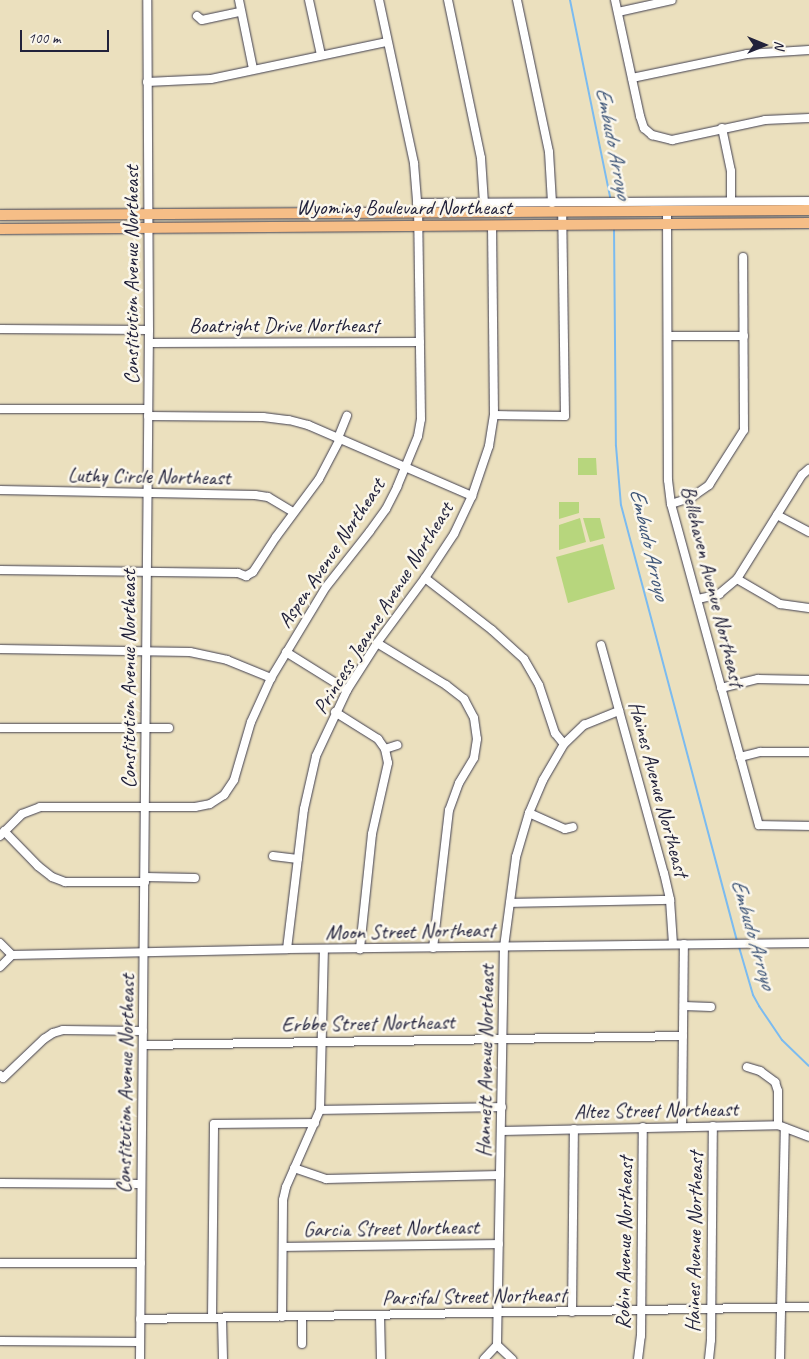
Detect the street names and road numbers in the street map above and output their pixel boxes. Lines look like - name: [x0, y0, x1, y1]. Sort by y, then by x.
- street label: Constitution Avenue Northeast: [118, 165, 144, 385]
- street label: Wyoming Boulevard Northeast: [296, 194, 512, 220]
- street label: Boatright Drive Northeast: [189, 312, 379, 338]
- street label: Luthy Circle Northeast: [68, 462, 230, 490]
- street label: Aspen Avenue Northeast: [272, 474, 390, 632]
- street label: Bellehaven Avenue Northeast: [676, 483, 750, 689]
- street label: Princess Jeanne Avenue Northeast: [308, 498, 458, 718]
- street label: Constitution Avenue Northeast: [115, 569, 141, 789]
- street label: Haines Avenue Northeast: [623, 699, 695, 879]
- street label: Moon Street Northeast: [325, 917, 495, 945]
- street label: Hannett Avenue Northeast: [471, 964, 499, 1158]
- street label: Constitution Avenue Northeast: [110, 974, 140, 1194]
- street label: Erbbe Street Northeast: [281, 1009, 455, 1037]
- street label: Altez Street Northeast: [574, 1096, 738, 1124]
- street label: Haines Avenue Northeast: [680, 1152, 708, 1332]
- street label: Robin Avenue Northeast: [610, 1156, 638, 1330]
- street label: Garcia Street Northeast: [303, 1214, 479, 1242]
- street label: Parsifal Street Northeast: [382, 1282, 566, 1310]

